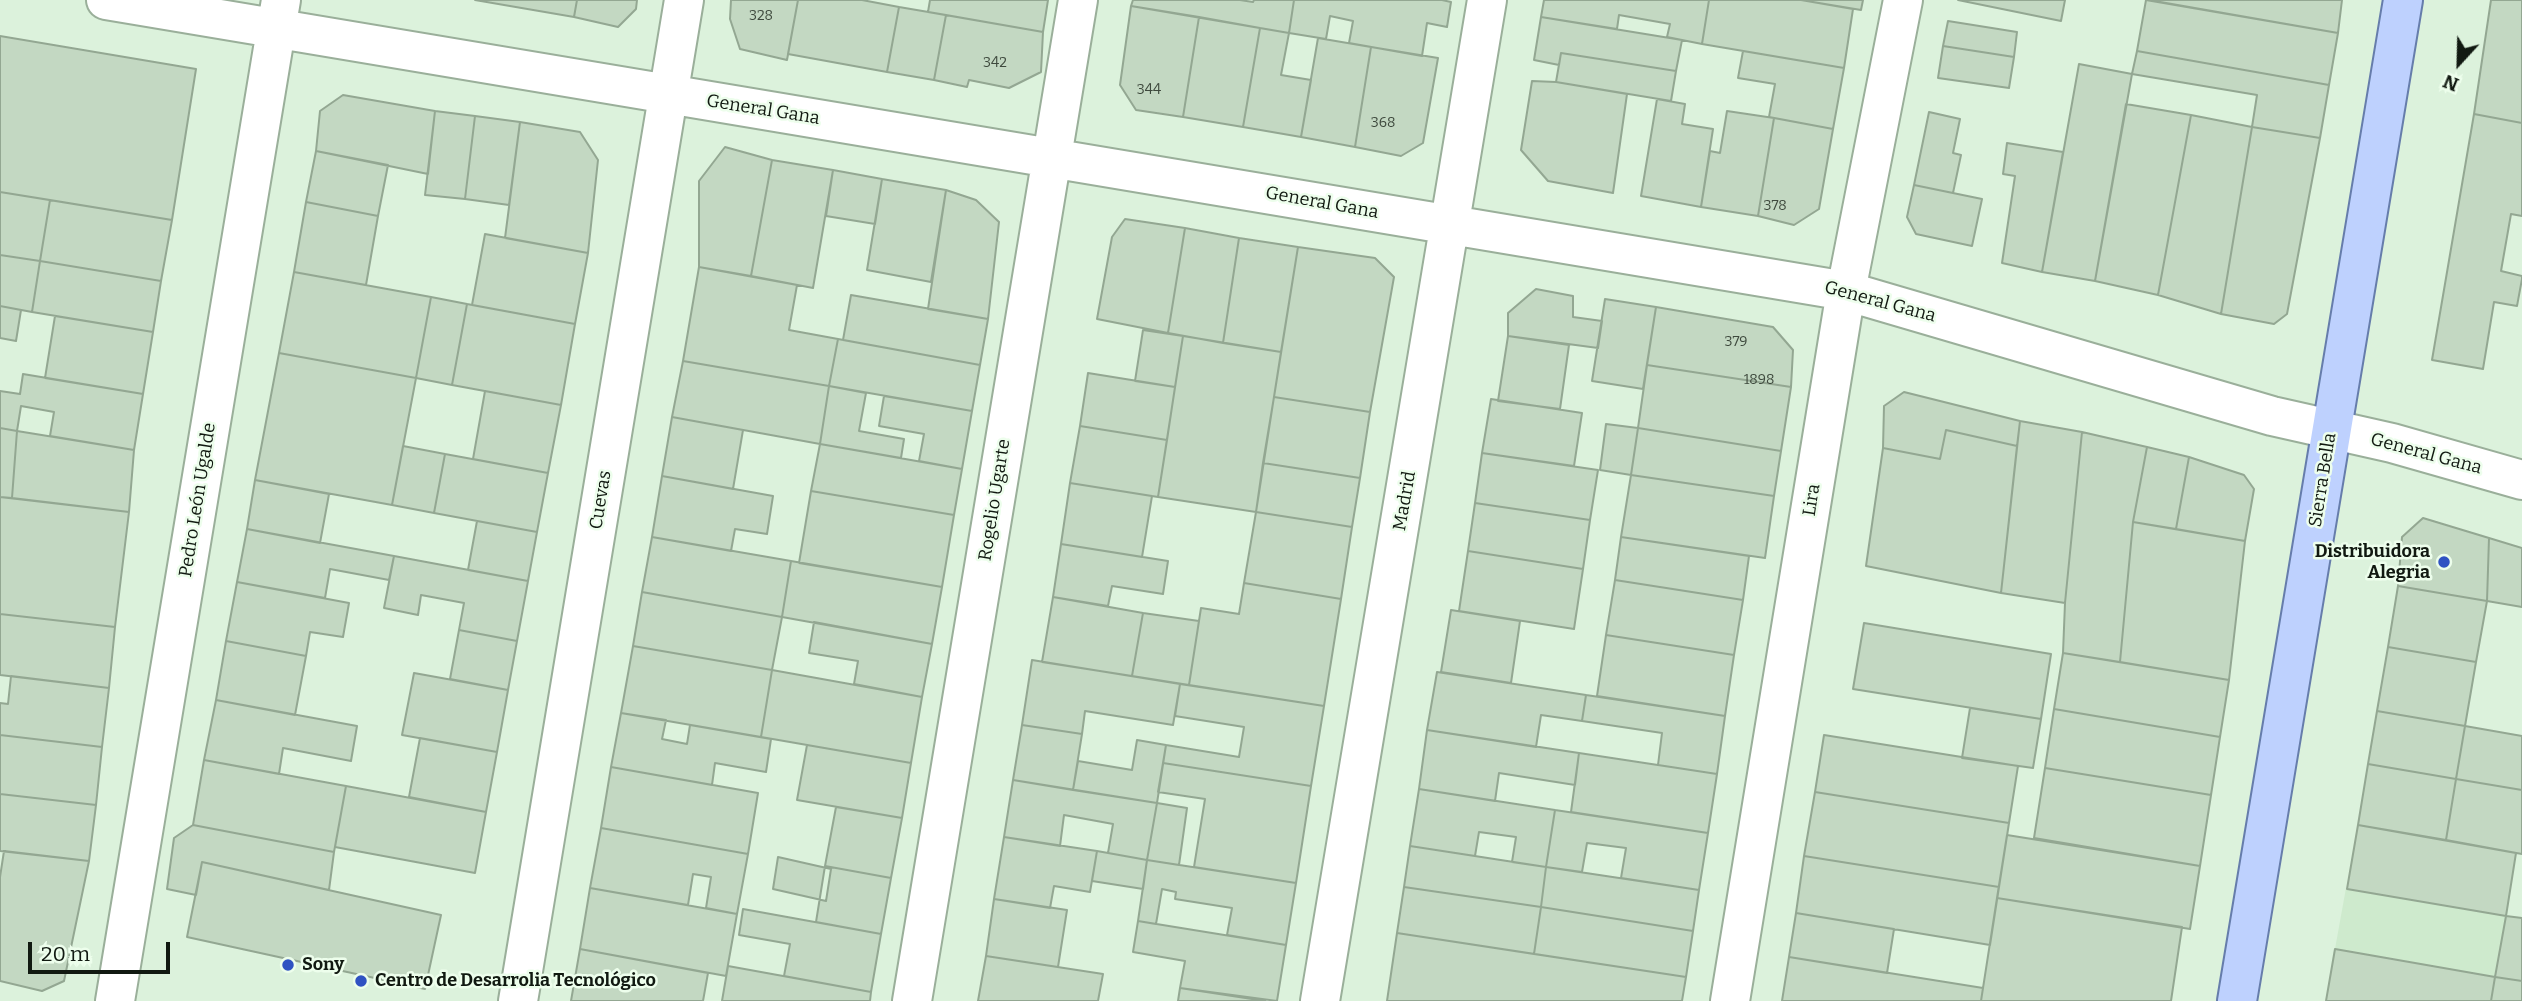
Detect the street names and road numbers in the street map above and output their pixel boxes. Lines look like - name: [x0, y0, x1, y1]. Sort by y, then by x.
- street label: General Gana: [705, 90, 821, 130]
- street label: General Gana: [1264, 182, 1380, 224]
- street label: General Gana: [1822, 277, 1938, 327]
- street label: Pedro León Ugalde: [175, 421, 221, 579]
- street label: General Gana: [2368, 429, 2484, 479]
- street label: Sierra Bella: [2305, 431, 2341, 529]
- street label: Rogelio Ugarte: [975, 438, 1015, 562]
- street label: Cuevas: [586, 469, 616, 531]
- street label: Madrid: [1389, 470, 1421, 532]
- street label: Lira: [1799, 482, 1825, 518]

